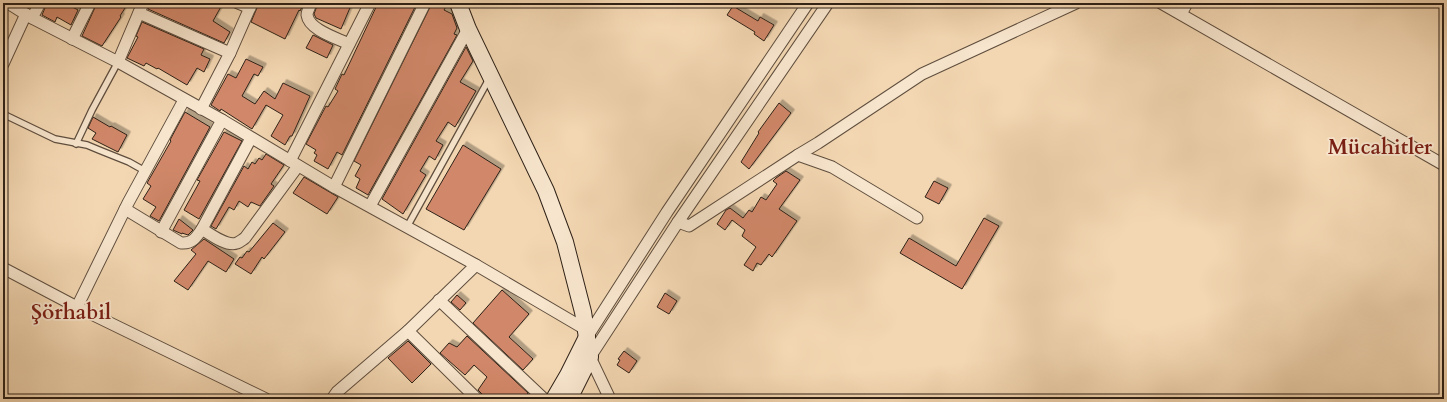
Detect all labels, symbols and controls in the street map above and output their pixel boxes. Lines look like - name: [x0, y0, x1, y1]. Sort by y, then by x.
- district label: Mücahitler: [1328, 133, 1433, 162]
- district label: Şörhabil: [31, 298, 111, 327]

